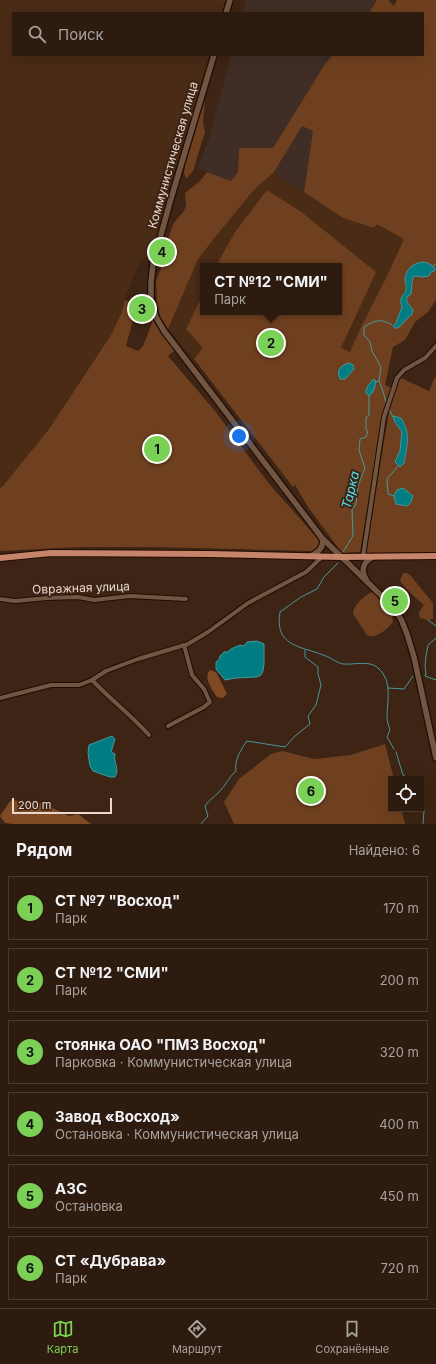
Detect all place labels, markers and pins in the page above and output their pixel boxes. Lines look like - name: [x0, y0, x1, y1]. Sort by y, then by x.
- pin: 4: [149, 237, 175, 267]
- pin: 3: [129, 294, 155, 324]
- pin: 2: [258, 328, 284, 358]
- pin: 1: [144, 434, 170, 464]
- pin: 5: [382, 586, 408, 616]
- pin: 6: [298, 776, 324, 806]

